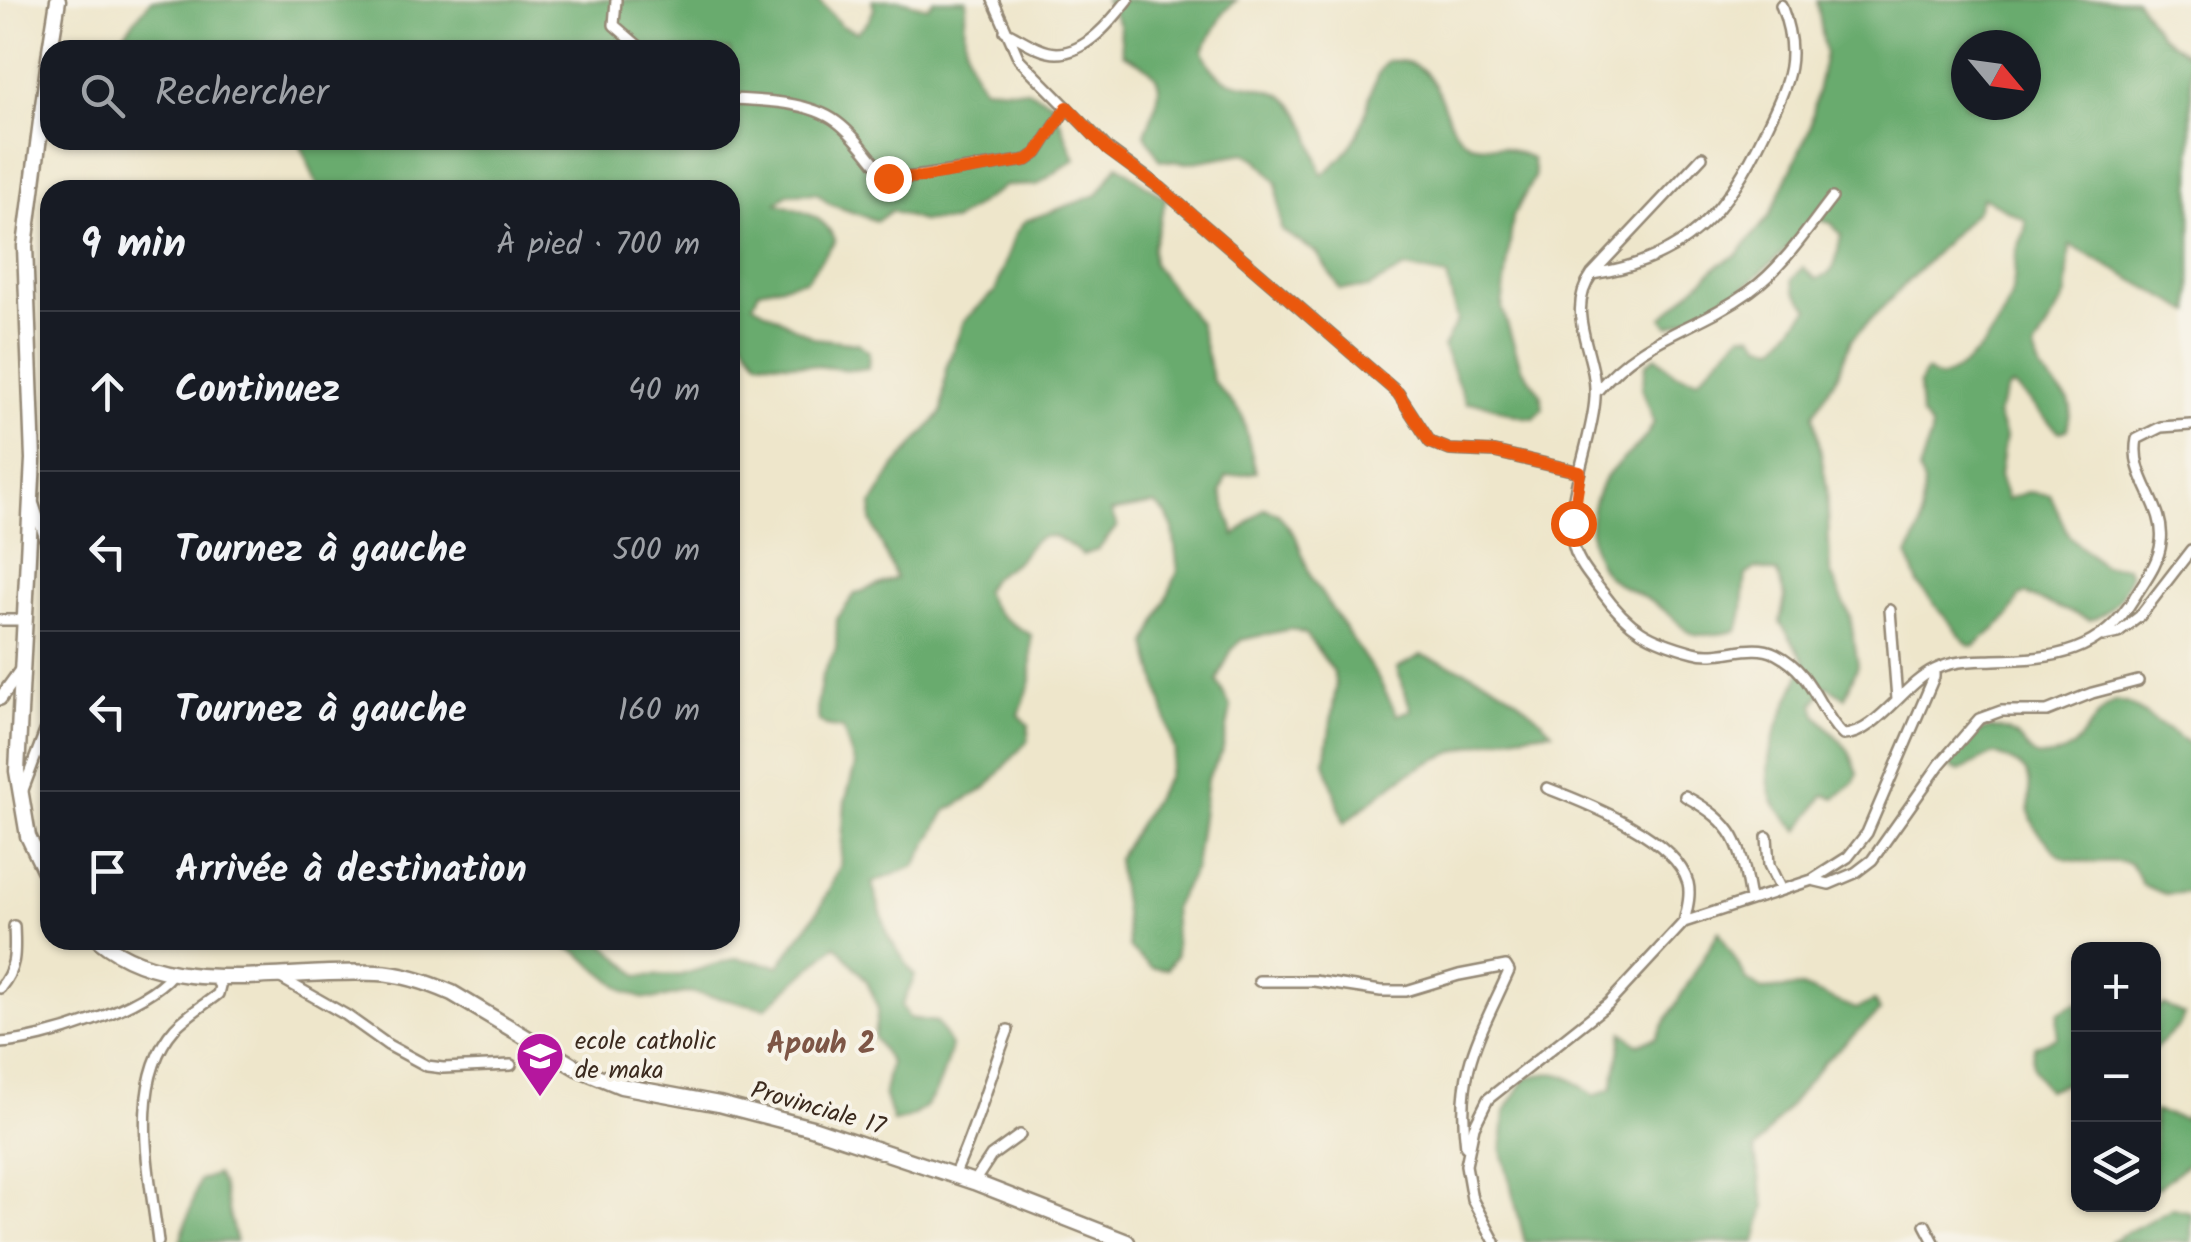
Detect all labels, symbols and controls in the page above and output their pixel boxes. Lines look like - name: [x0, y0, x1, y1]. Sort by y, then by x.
- north arrow: [1951, 30, 2041, 120]
- search box: [40, 40, 740, 150]
- text: Rechercher: [155, 65, 328, 125]
- icon: search: [75, 68, 130, 123]
- route end: [866, 156, 912, 202]
- text: 9 min: [80, 212, 186, 279]
- text: À pied · 700 m: [496, 220, 700, 271]
- text: Continuez: [175, 361, 340, 421]
- icon: ahead: [80, 364, 135, 419]
- text: 40 m: [628, 366, 700, 417]
- route start: [1551, 501, 1597, 547]
- text: Tournez à gauche: [175, 521, 467, 581]
- icon: left: [80, 524, 135, 579]
- text: 500 m: [613, 526, 700, 577]
- text: Tournez à gauche: [175, 681, 467, 741]
- icon: left: [80, 684, 135, 739]
- text: 160 m: [618, 686, 700, 737]
- text: Arrivée à destination: [175, 841, 527, 901]
- icon: arrive: [80, 844, 135, 899]
- map controls: [2071, 942, 2161, 1212]
- button: +: [2071, 942, 2161, 1032]
- district label: Apouh 2: [766, 1021, 876, 1069]
- place label: ecole catholic de maka: [575, 1022, 717, 1091]
- school or university icon: ecole catholic de maka: [514, 1030, 566, 1098]
- button: −: [2071, 1032, 2161, 1122]
- street label: Provinciale 17: [746, 1071, 892, 1148]
- button: layers: [2071, 1122, 2161, 1212]

